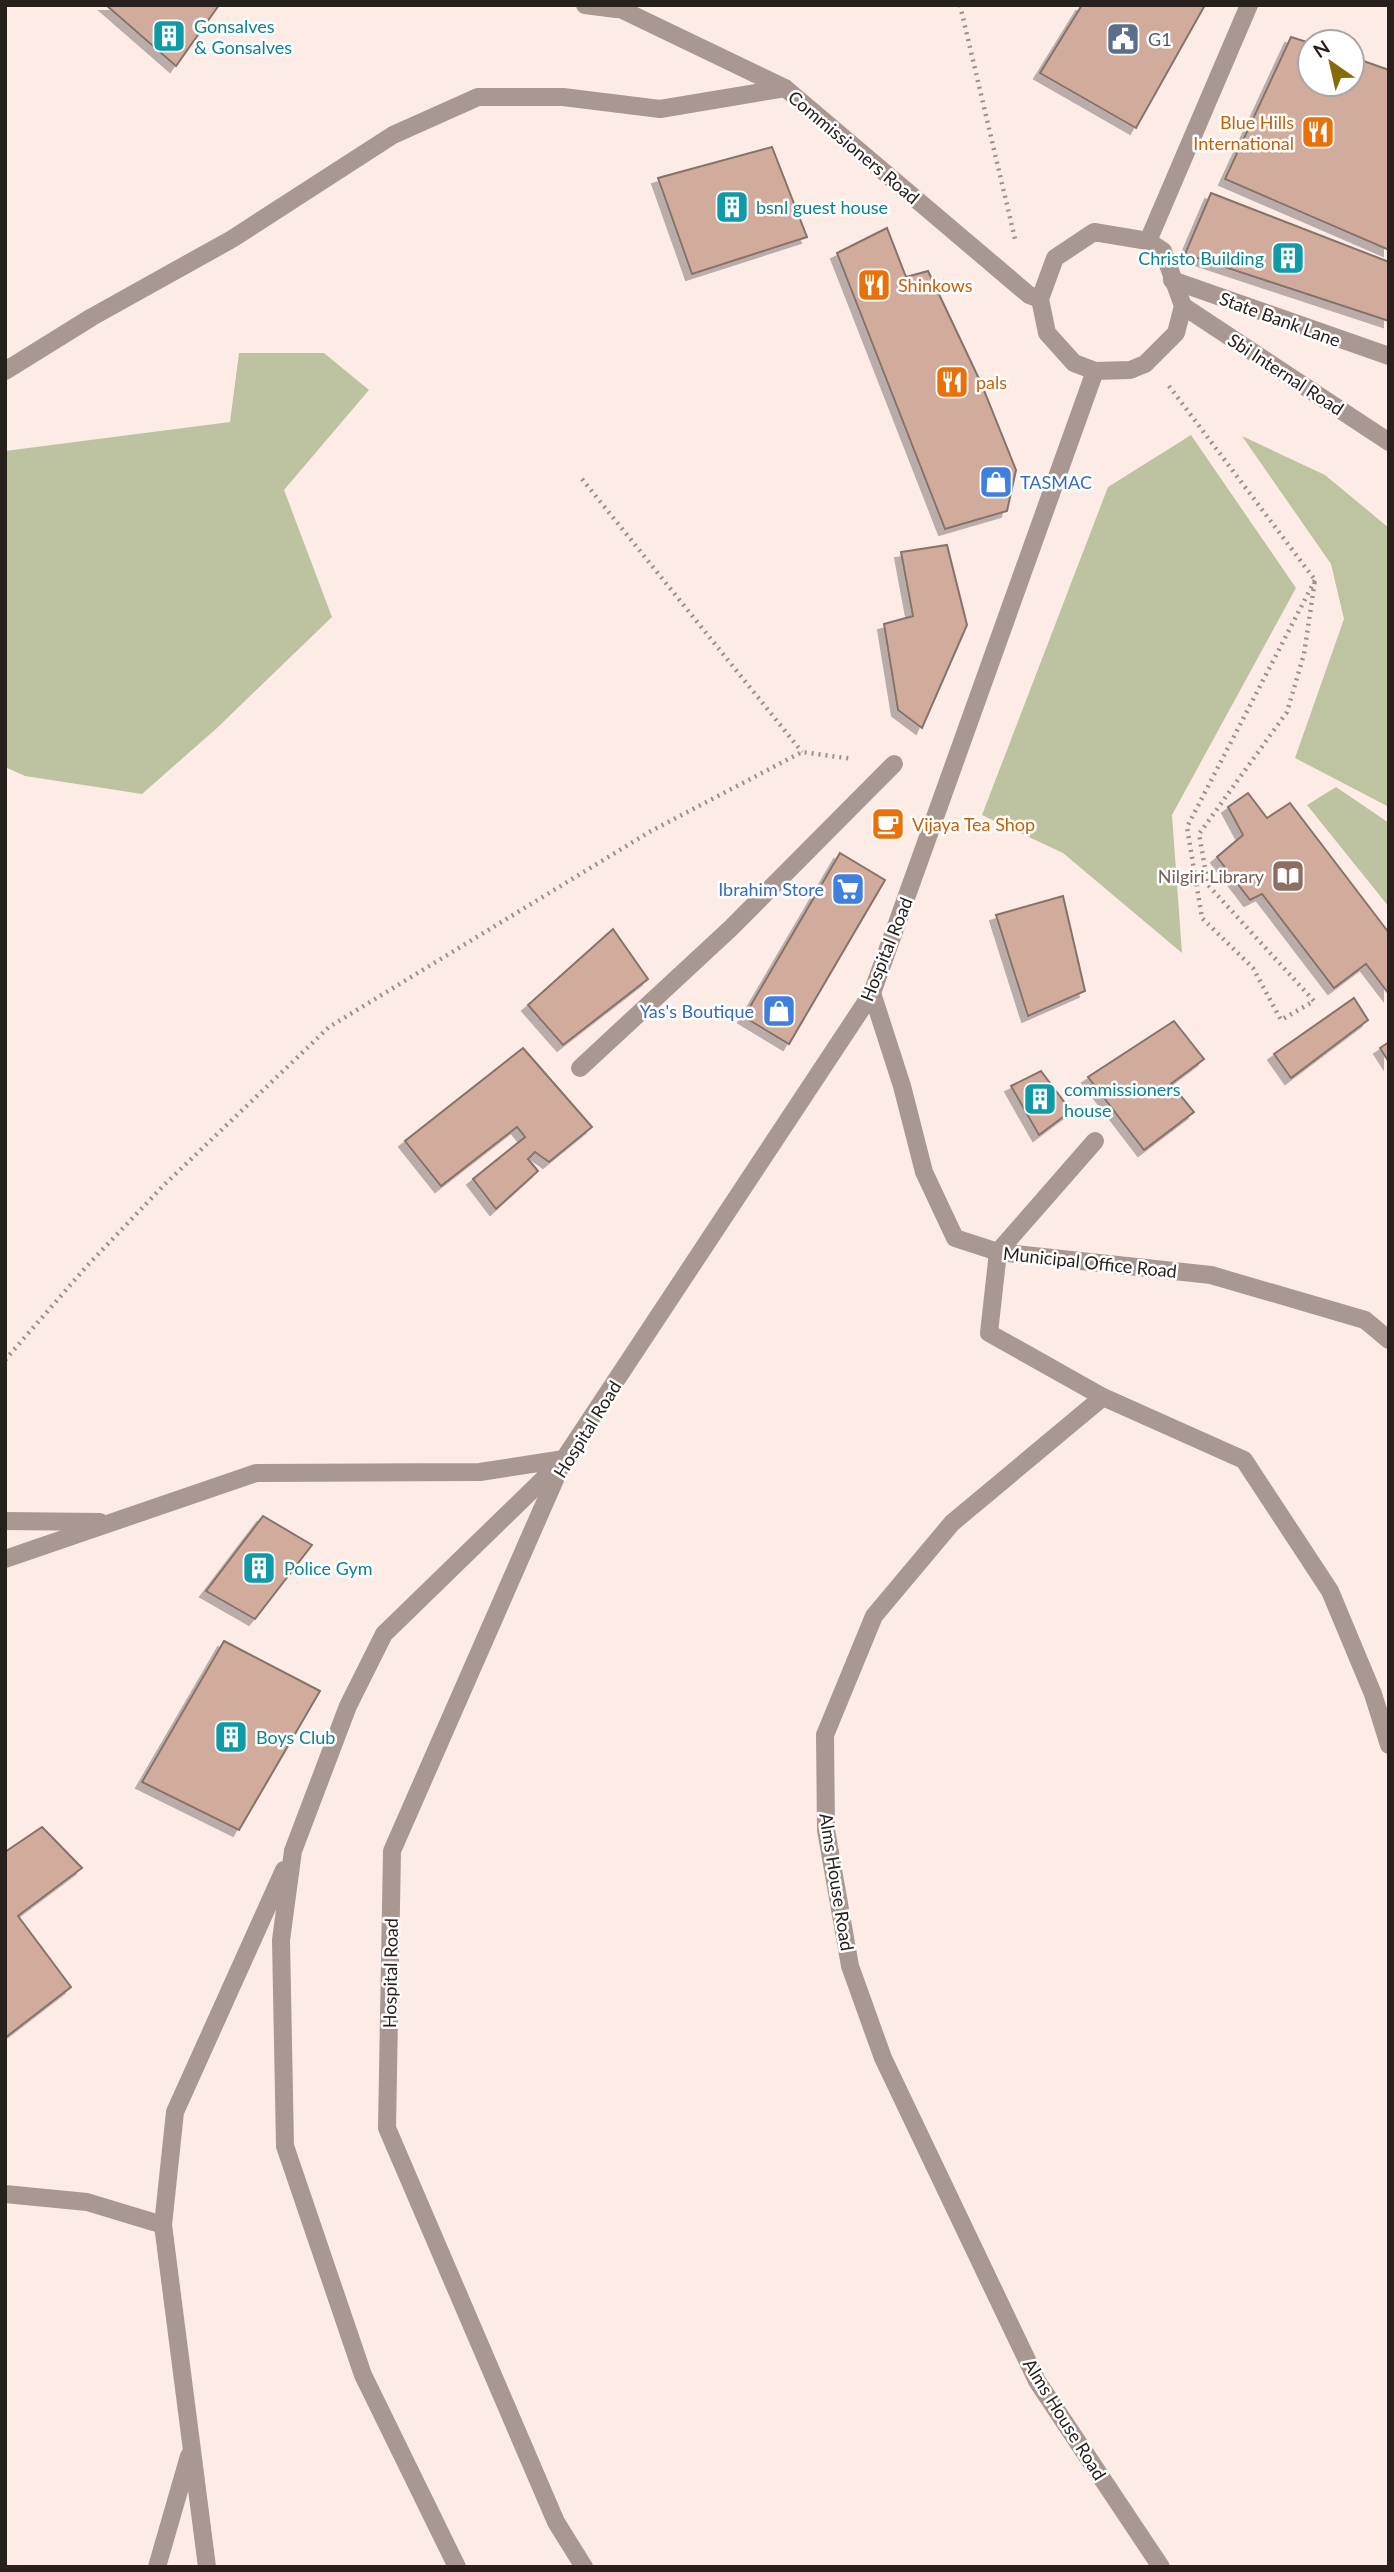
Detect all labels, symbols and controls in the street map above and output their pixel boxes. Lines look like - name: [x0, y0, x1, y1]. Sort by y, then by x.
- place label: Gonsalves & Gonsalves: [194, 15, 292, 58]
- building icon: Gonsalves & Gonsalves: [150, 17, 188, 55]
- public building icon: G1: [1104, 20, 1142, 58]
- place label: G1: [1148, 28, 1172, 50]
- north arrow: [1296, 28, 1366, 98]
- text: N: [1309, 35, 1334, 62]
- street label: Commissioners Road: [784, 86, 924, 208]
- place label: Blue Hills International: [1193, 111, 1294, 154]
- restaurant icon: Blue Hills International: [1299, 113, 1337, 151]
- building icon: bsnl guest house: [713, 188, 751, 226]
- place label: bsnl guest house: [756, 196, 888, 218]
- building icon: Christo Building: [1269, 239, 1307, 277]
- place label: Christo Building: [1138, 247, 1264, 269]
- restaurant icon: Shinkows: [855, 266, 893, 304]
- place label: Shinkows: [898, 274, 973, 296]
- street label: State Bank Lane: [1217, 287, 1343, 351]
- street label: Sbi Internal Road: [1224, 328, 1348, 420]
- restaurant icon: pals: [933, 363, 971, 401]
- place label: pals: [976, 371, 1007, 393]
- shop icon: TASMAC: [977, 463, 1015, 501]
- place label: TASMAC: [1020, 471, 1092, 493]
- cafe icon: Vijaya Tea Shop: [869, 805, 907, 843]
- place label: Vijaya Tea Shop: [912, 813, 1035, 835]
- library icon: Nilgiri Library: [1269, 857, 1307, 895]
- place label: Nilgiri Library: [1158, 865, 1265, 887]
- supermarket icon: Ibrahim Store: [829, 870, 867, 908]
- place label: Ibrahim Store: [718, 878, 824, 900]
- street label: Hospital Road: [855, 894, 917, 1004]
- shop icon: Yas's Boutique: [760, 992, 798, 1030]
- place label: Yas's Boutique: [640, 1000, 754, 1022]
- place label: commissioners house: [1064, 1078, 1181, 1121]
- building icon: commissioners house: [1021, 1080, 1059, 1118]
- street label: Municipal Office Road: [1002, 1242, 1178, 1282]
- street label: Hospital Road: [549, 1377, 625, 1481]
- building icon: Police Gym: [240, 1549, 278, 1587]
- place label: Police Gym: [284, 1557, 373, 1579]
- building icon: Boys Club: [212, 1718, 250, 1756]
- place label: Boys Club: [256, 1726, 335, 1748]
- street label: Alms House Road: [815, 1812, 859, 1952]
- street label: Hospital Road: [378, 1918, 402, 2028]
- street label: Alms House Road: [1019, 2354, 1111, 2484]

